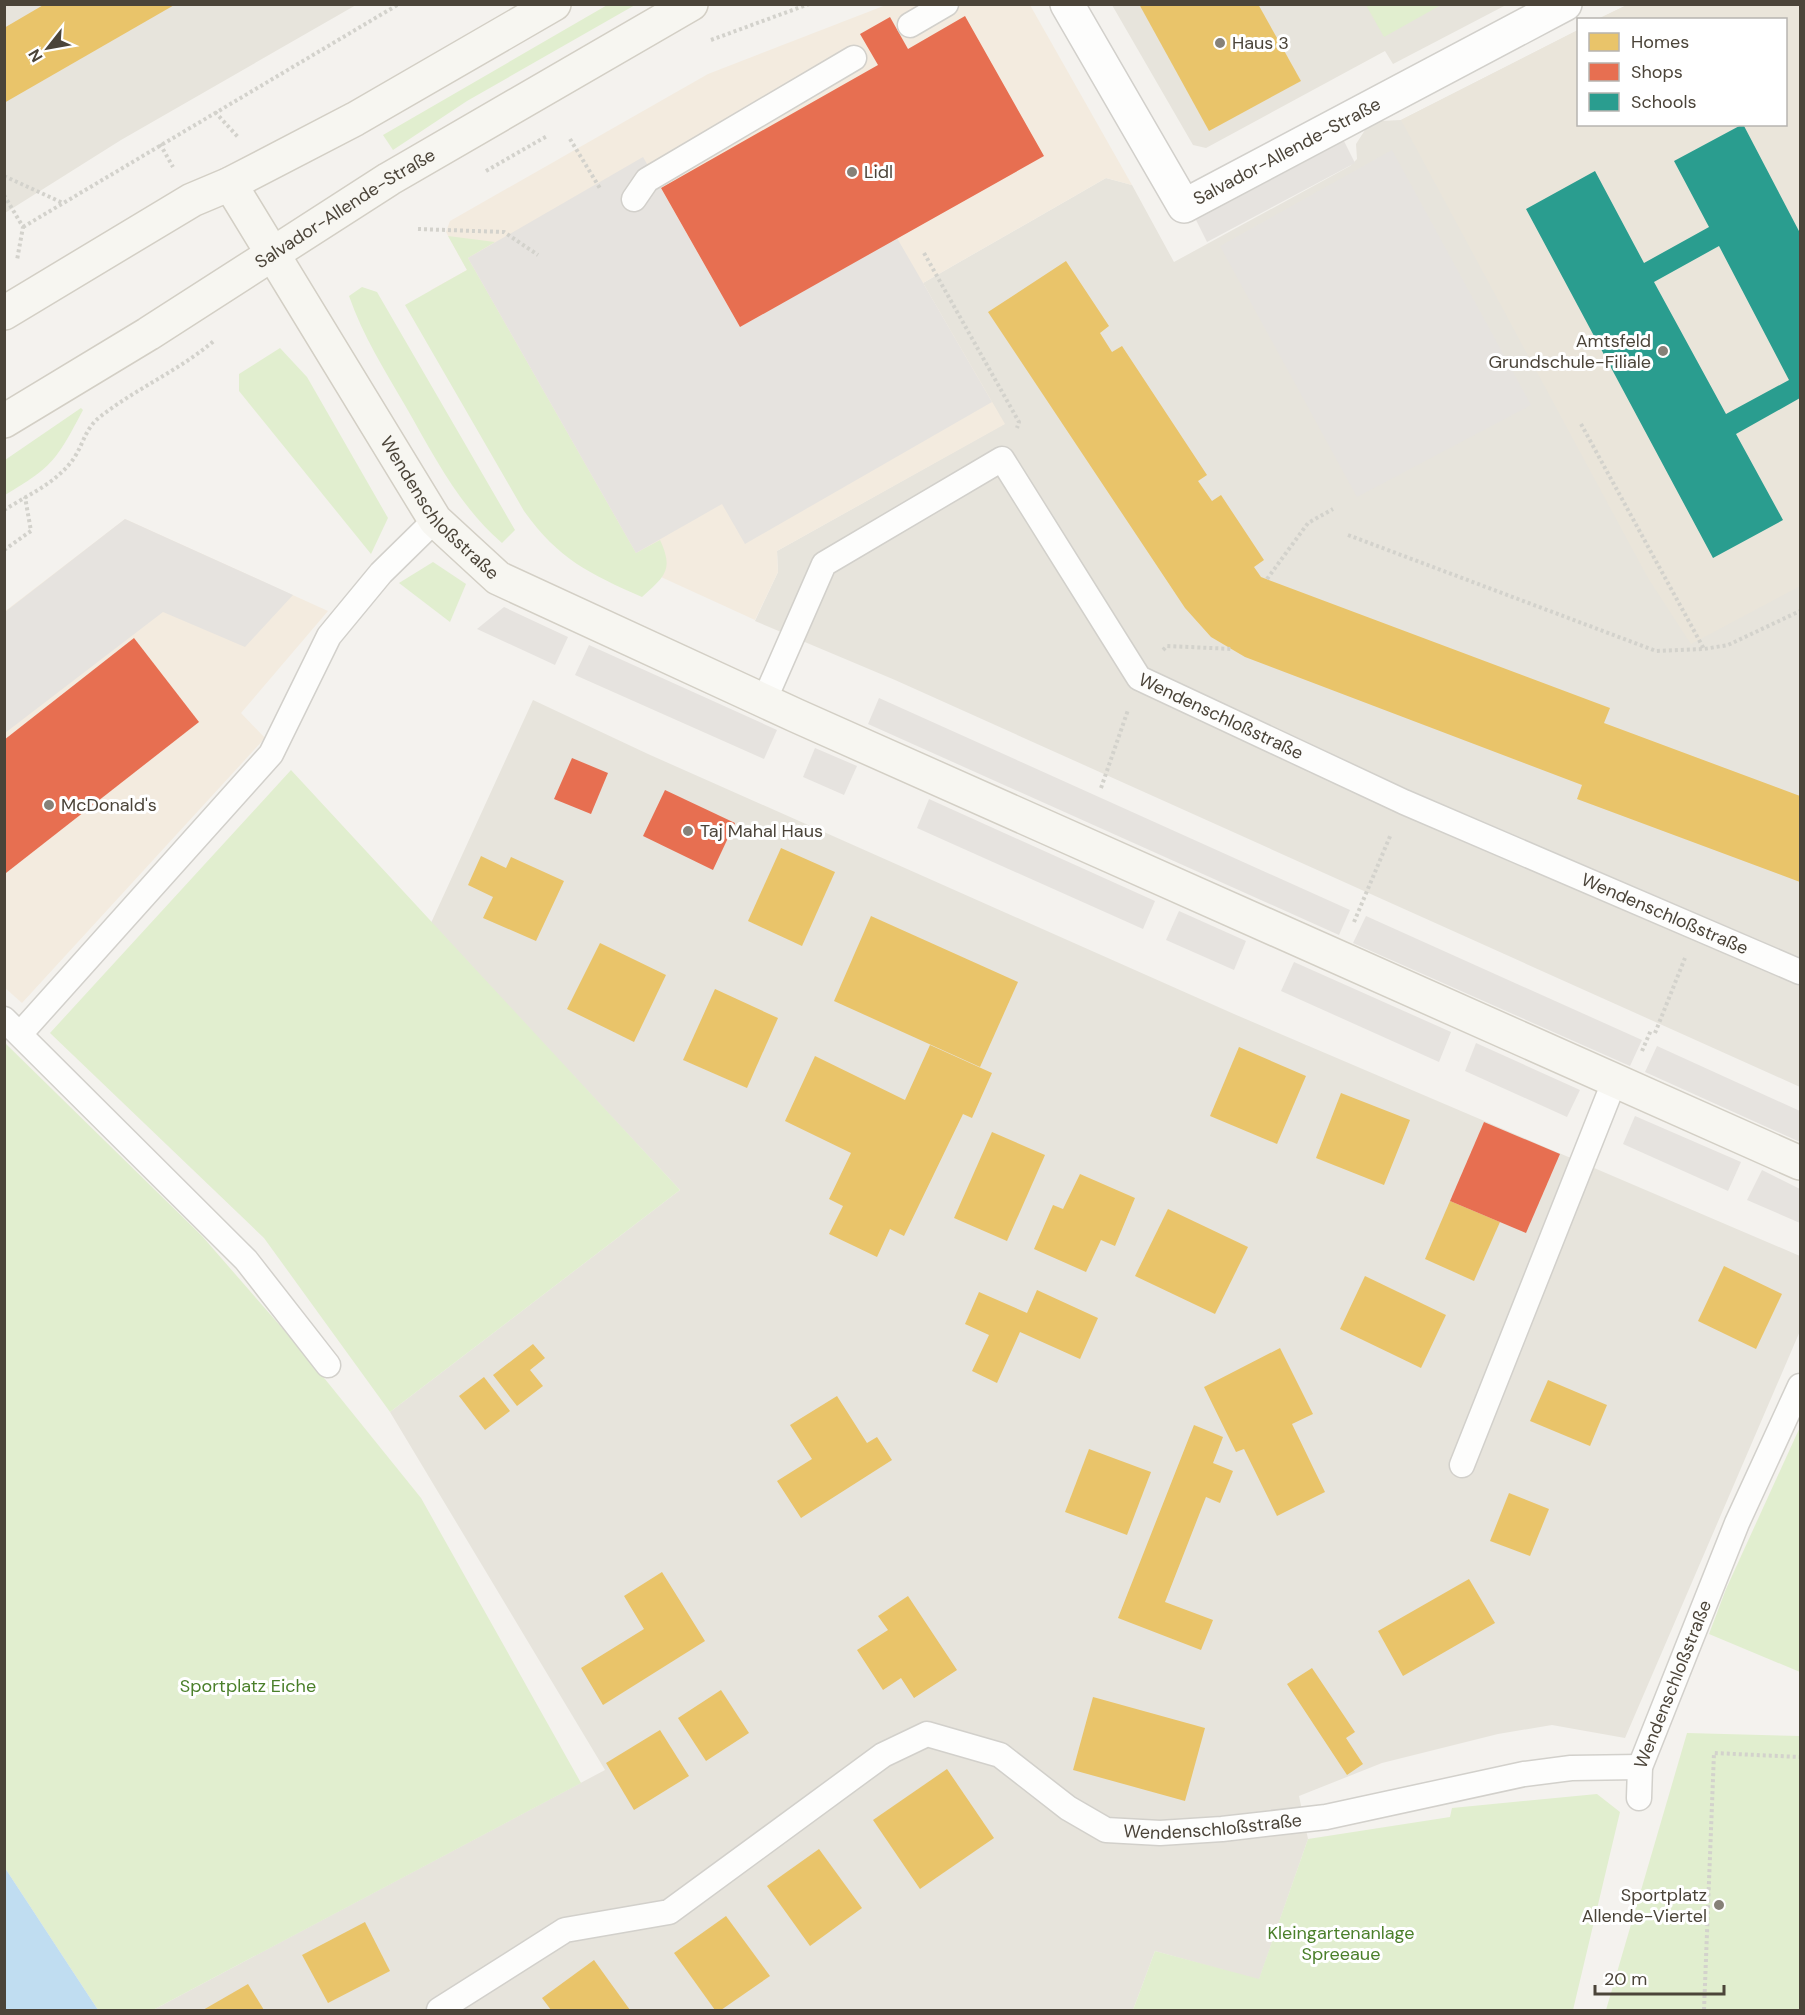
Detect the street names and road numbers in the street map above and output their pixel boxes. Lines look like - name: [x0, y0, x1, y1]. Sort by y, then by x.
- street label: Salvador-Allende-Straße: [1189, 92, 1385, 211]
- street label: Salvador-Allende-Straße: [250, 143, 440, 274]
- street label: Wendenschloßstraße: [375, 432, 504, 585]
- street label: Wendenschloßstraße: [1135, 667, 1307, 765]
- street label: Wendenschloßstraße: [1578, 868, 1752, 960]
- street label: Wendenschloßstraße: [1629, 1597, 1717, 1772]
- street label: Wendenschloßstraße: [1123, 1808, 1303, 1845]

